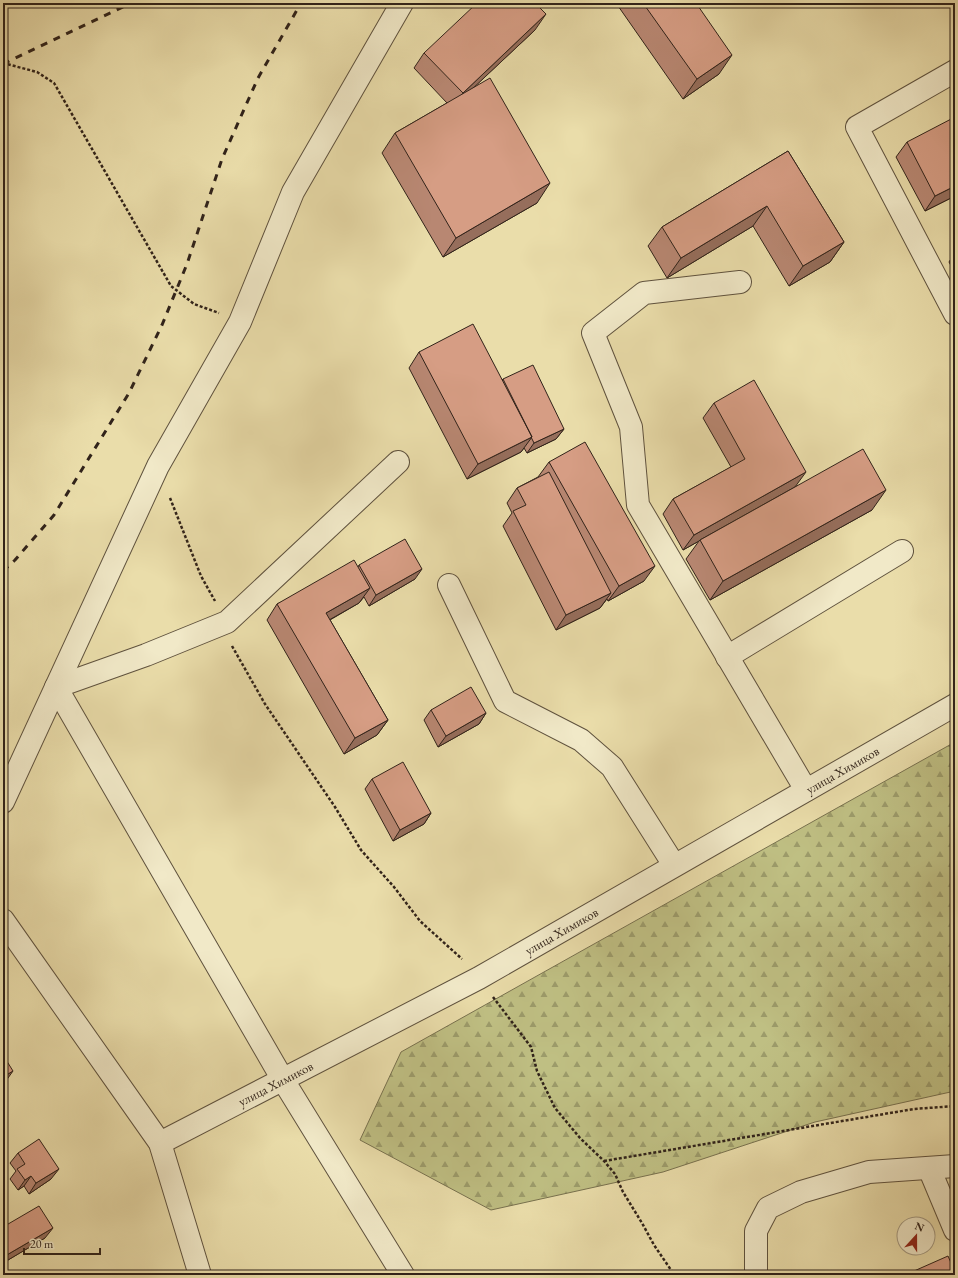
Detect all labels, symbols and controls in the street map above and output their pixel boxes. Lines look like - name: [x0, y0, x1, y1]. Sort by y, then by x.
- street label: улица Химиков: [803, 742, 883, 797]
- street label: улица Химиков: [521, 903, 601, 959]
- street label: улица Химиков: [235, 1057, 316, 1110]
- north arrow: [896, 1216, 936, 1256]
- text: N: [913, 1219, 926, 1235]
- scale bar: [24, 1230, 100, 1256]
- text: 20 m: [30, 1236, 54, 1252]

